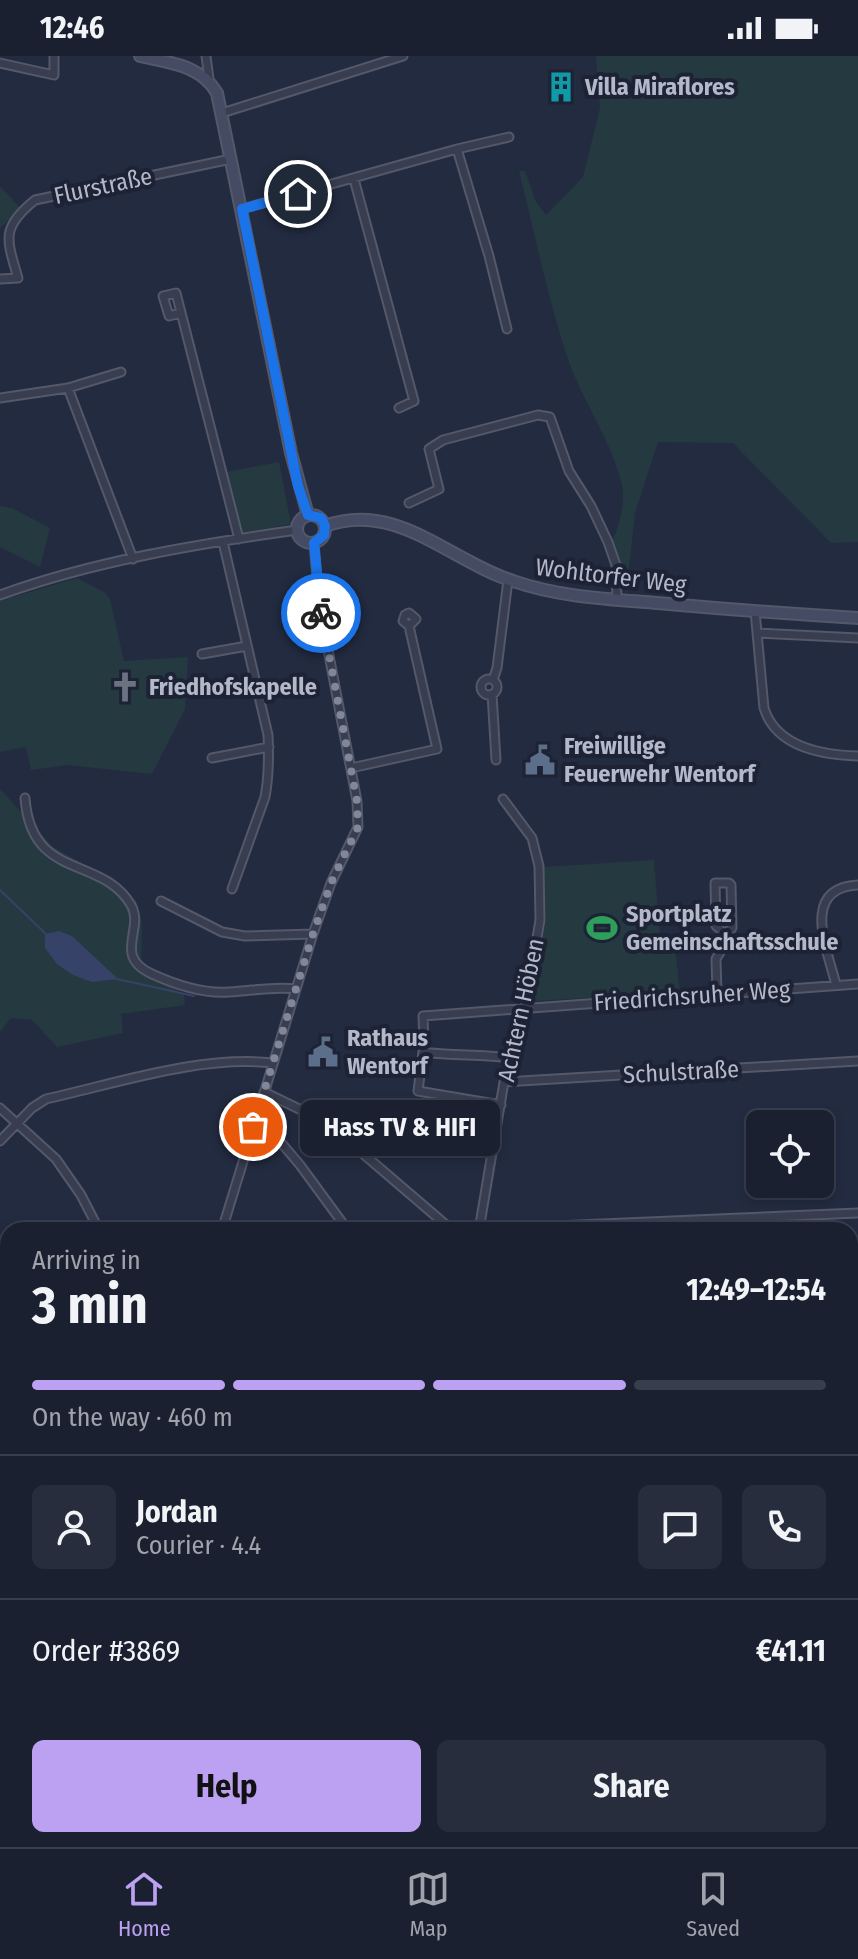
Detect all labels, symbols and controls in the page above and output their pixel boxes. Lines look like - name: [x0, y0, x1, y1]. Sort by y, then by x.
- text: 12:46: [40, 10, 104, 46]
- building icon: Villa Miraflores: [544, 70, 578, 104]
- place label: Villa Miraflores: [584, 73, 735, 101]
- pin: [264, 160, 332, 228]
- street label: Flurstraße: [51, 162, 155, 210]
- icon: home: [276, 172, 320, 216]
- street label: Wohltorfer Weg: [534, 553, 689, 599]
- courier: [281, 573, 361, 653]
- icon: bike: [299, 591, 343, 635]
- church icon: Friedhofskapelle: [108, 670, 142, 704]
- place label: Friedhofskapelle: [149, 673, 317, 701]
- place label: Freiwillige Feuerwehr Wentorf: [564, 732, 757, 788]
- public building icon: Freiwillige Feuerwehr Wentorf: [523, 743, 557, 777]
- place label: Sportplatz Gemeinschaftsschule: [626, 900, 838, 956]
- sports icon: Sportplatz Gemeinschaftsschule: [585, 911, 619, 945]
- street label: Achtern Höben: [492, 936, 550, 1084]
- street label: Friedrichsruher Weg: [593, 975, 792, 1017]
- place label: Rathaus Wentorf: [347, 1024, 430, 1080]
- public building icon: Rathaus Wentorf: [306, 1035, 340, 1069]
- street label: Schulstraße: [622, 1055, 740, 1089]
- pin: [219, 1093, 287, 1161]
- callout: Hass TV & HIFI: [301, 1099, 501, 1155]
- icon: bag: [231, 1105, 275, 1149]
- map controls: [746, 1110, 834, 1198]
- button: locate: [746, 1110, 834, 1198]
- text: Hass TV & HIFI: [324, 1112, 476, 1143]
- text: Arriving in: [32, 1245, 141, 1276]
- text: 12:49–12:54: [686, 1272, 826, 1308]
- text: 3 min: [32, 1274, 148, 1337]
- text: On the way · 460 m: [32, 1402, 233, 1433]
- button: person: [32, 1485, 116, 1569]
- button: chat: [638, 1485, 722, 1569]
- button: phone: [742, 1485, 826, 1569]
- text: Jordan: [136, 1494, 218, 1530]
- text: Courier · 4.4: [136, 1530, 261, 1561]
- text: Order #3869: [32, 1633, 180, 1669]
- text: €41.11: [756, 1633, 826, 1669]
- button: Help: [32, 1740, 421, 1832]
- button: Share: [437, 1740, 826, 1832]
- tab: Home: [118, 1867, 171, 1942]
- tab: Map: [406, 1867, 450, 1942]
- tab: Saved: [686, 1867, 740, 1942]

